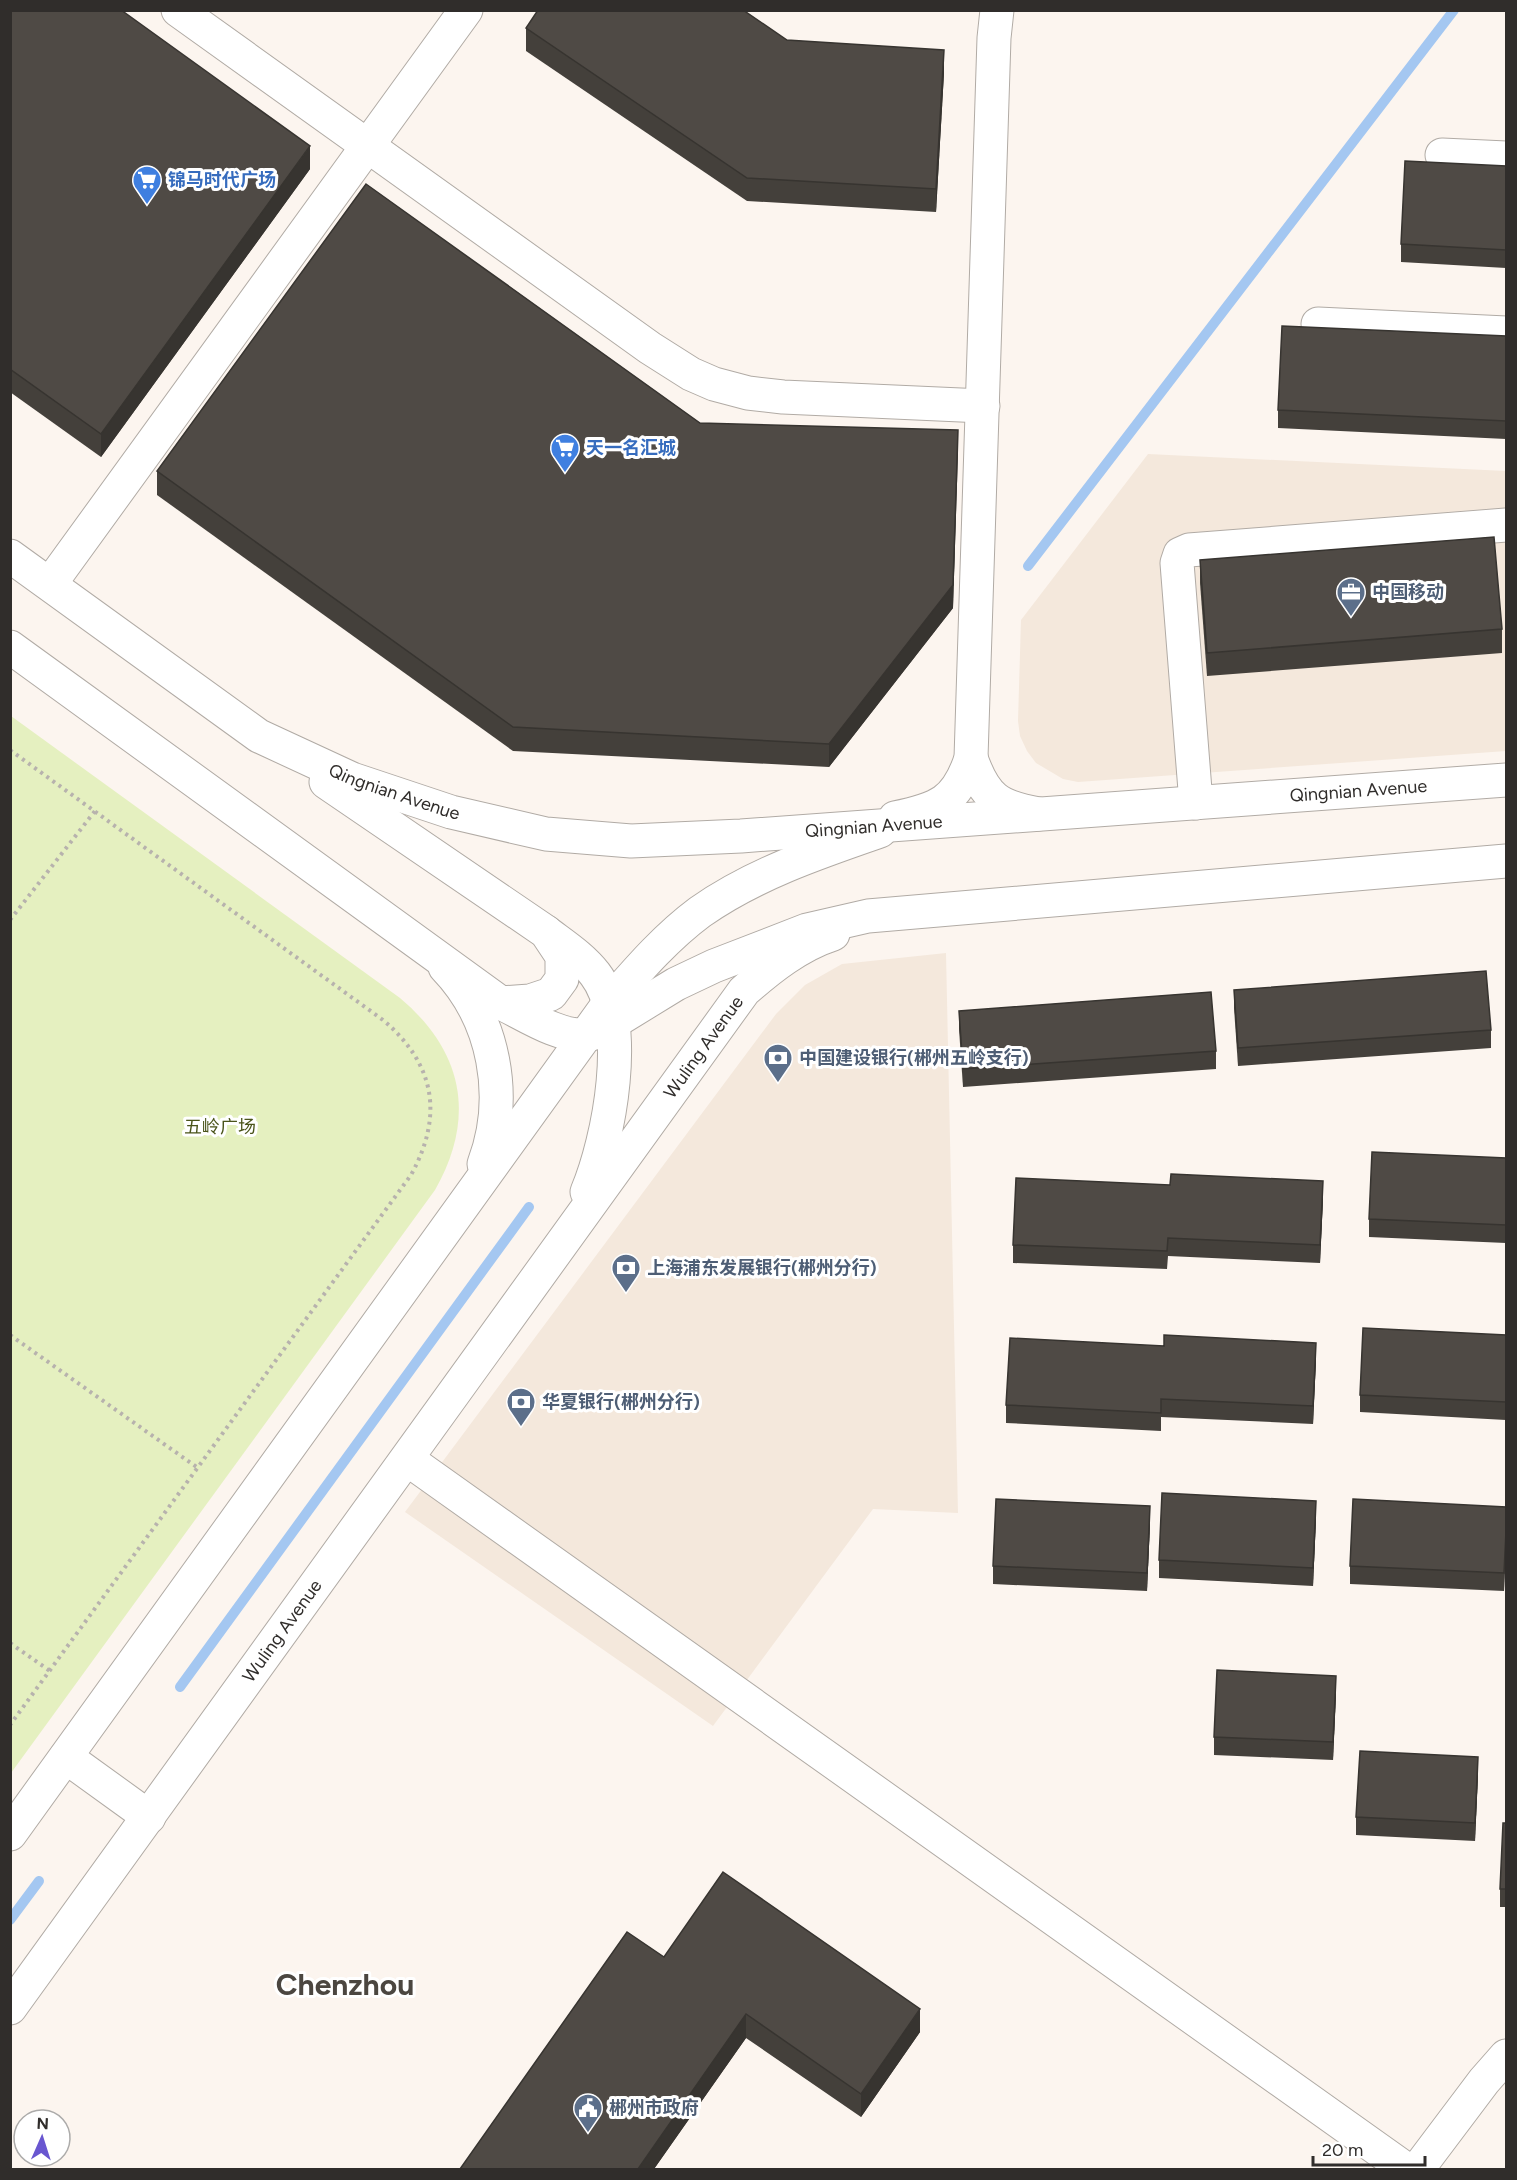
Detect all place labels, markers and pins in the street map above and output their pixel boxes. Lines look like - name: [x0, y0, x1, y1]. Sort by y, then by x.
- supermarket icon: 锦马时代广场: [131, 164, 163, 206]
- place label: 锦马时代广场: [168, 169, 276, 191]
- supermarket icon: 天一名汇城: [549, 432, 581, 474]
- place label: 天一名汇城: [586, 437, 676, 459]
- office icon: 中国移动: [1335, 576, 1367, 618]
- place label: 中国移动: [1372, 581, 1444, 603]
- bank icon: 中国建设银行(郴州五岭支行): [762, 1042, 794, 1084]
- place label: 中国建设银行(郴州五岭支行): [799, 1047, 1029, 1069]
- bank icon: 上海浦东发展银行(郴州分行): [610, 1252, 642, 1294]
- place label: 上海浦东发展银行(郴州分行): [647, 1257, 877, 1279]
- bank icon: 华夏银行(郴州分行): [505, 1386, 537, 1428]
- place label: 华夏银行(郴州分行): [542, 1391, 700, 1413]
- public building icon: 郴州市政府: [572, 2092, 604, 2134]
- place label: 郴州市政府: [609, 2097, 699, 2119]

